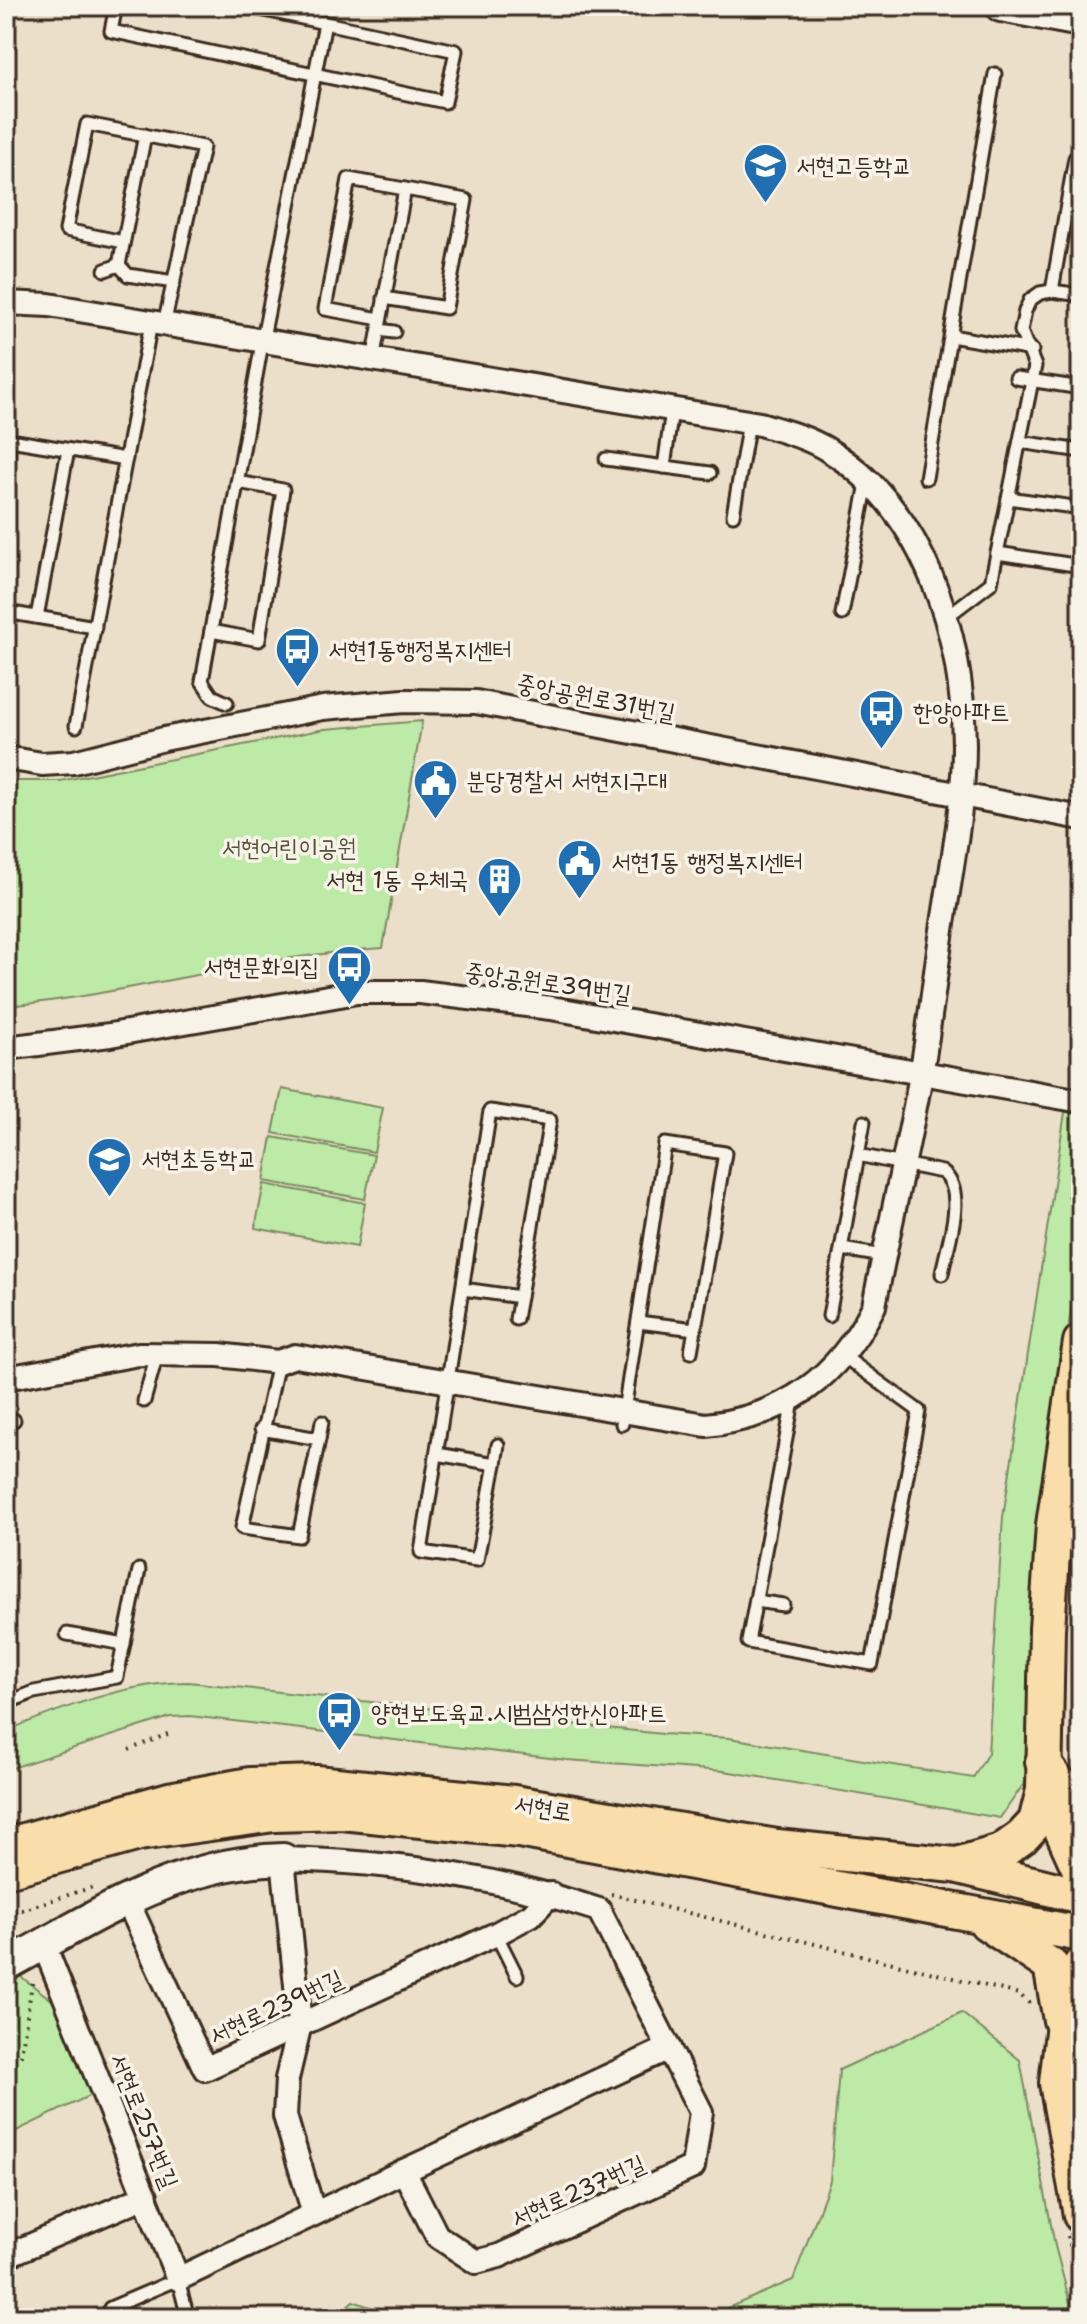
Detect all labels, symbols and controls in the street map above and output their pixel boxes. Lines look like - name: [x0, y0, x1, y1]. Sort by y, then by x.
- school or university icon: 서현고등학교: [741, 142, 789, 205]
- place label: 서현고등학교: [796, 150, 912, 182]
- bus stop icon: 서현1동행정복지센터: [273, 626, 321, 689]
- place label: 서현1동행정복지센터: [328, 634, 512, 666]
- street label: 중앙공원로31번길: [514, 667, 678, 729]
- bus stop icon: 한양아파트: [858, 688, 906, 751]
- place label: 한양아파트: [913, 696, 1010, 728]
- public building icon: 분당경찰서 서현지구대: [411, 757, 459, 820]
- place label: 분당경찰서 서현지구대: [466, 765, 667, 797]
- park label: 서현어린이공원: [221, 832, 357, 864]
- public building icon: 서현1동 행정복지센터: [556, 838, 604, 901]
- place label: 서현1동 행정복지센터: [611, 846, 803, 878]
- building icon: 서현 1동 우체국: [475, 856, 523, 919]
- place label: 서현 1동 우체국: [326, 864, 468, 896]
- bus stop icon: 서현문화의집: [326, 943, 374, 1006]
- place label: 서현문화의집: [203, 951, 319, 983]
- street label: 중앙공원로39번길: [463, 956, 633, 1010]
- school or university icon: 서현초등학교: [86, 1135, 134, 1198]
- place label: 서현초등학교: [141, 1143, 257, 1175]
- bus stop icon: 양현보도육교.시범삼성한신아파트: [316, 1689, 364, 1752]
- place label: 양현보도육교.시범삼성한신아파트: [371, 1697, 667, 1729]
- street label: 서현로: [512, 1788, 574, 1828]
- street label: 서현로239번길: [204, 1962, 348, 2052]
- street label: 서현로257번길: [102, 2049, 186, 2193]
- street label: 서현로237번길: [506, 2147, 650, 2235]

